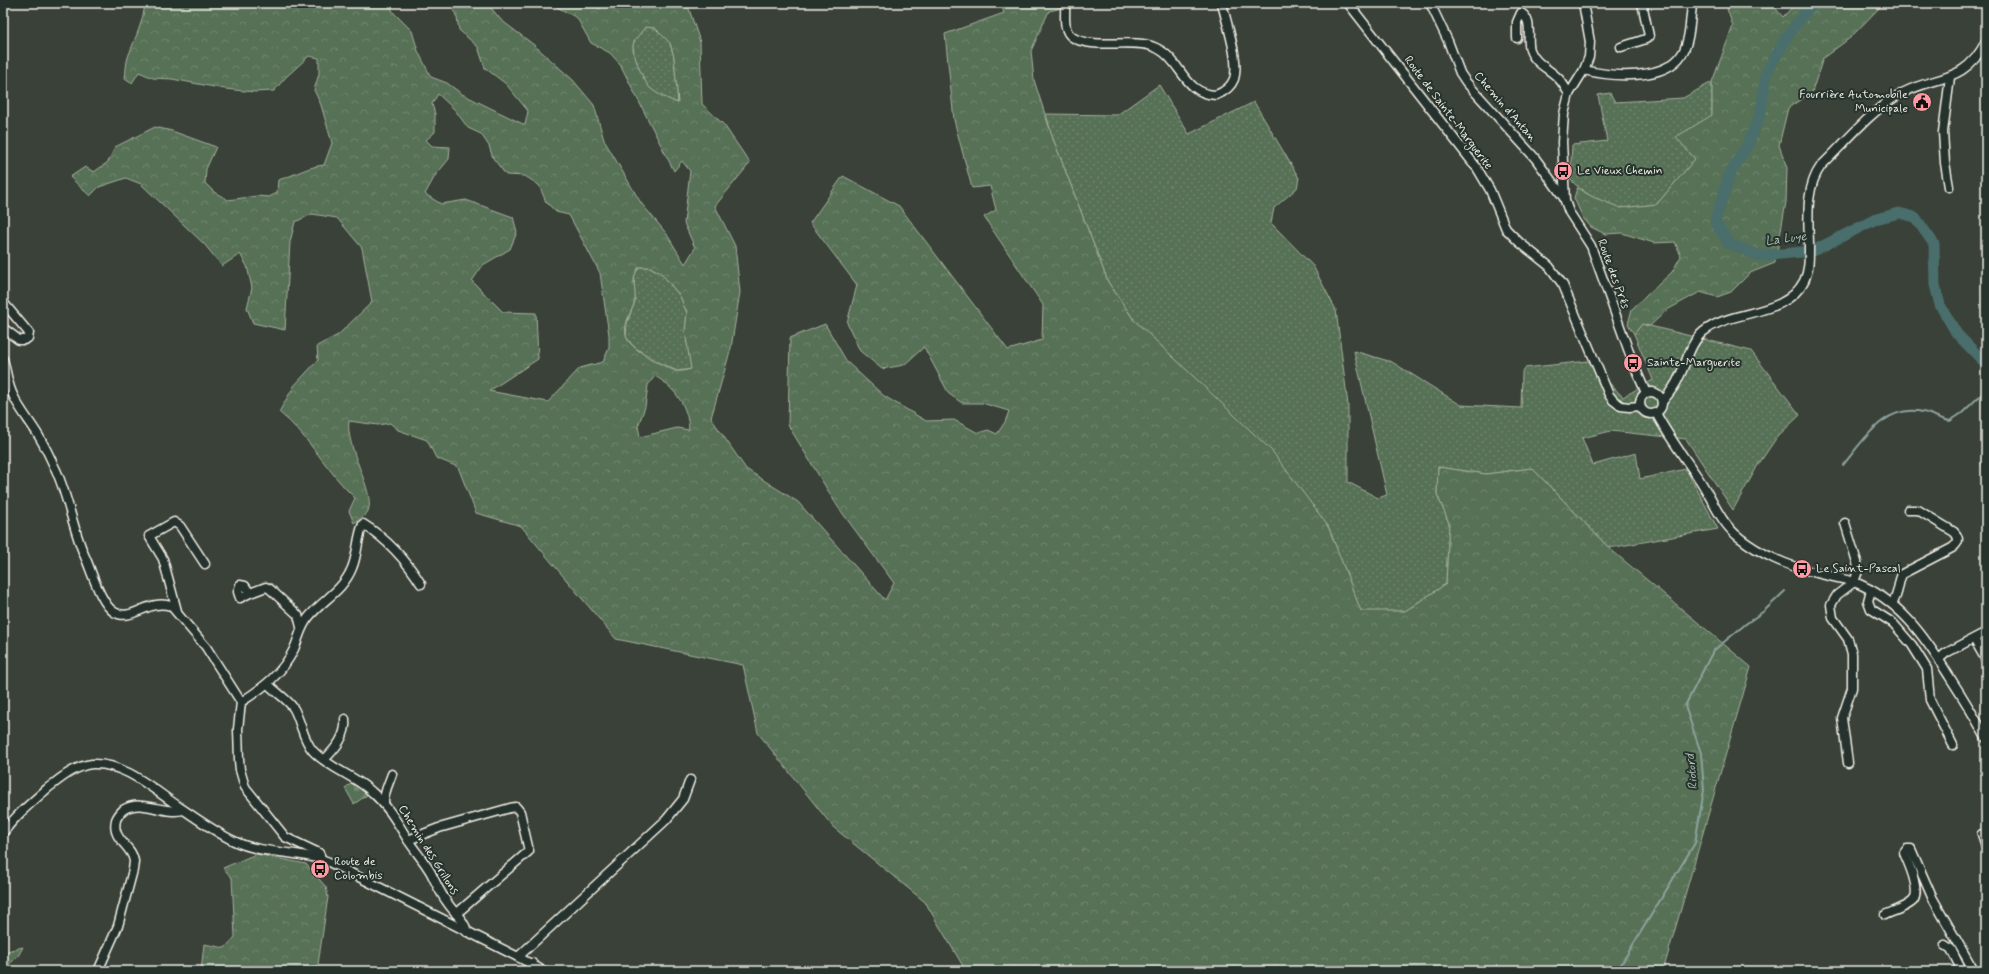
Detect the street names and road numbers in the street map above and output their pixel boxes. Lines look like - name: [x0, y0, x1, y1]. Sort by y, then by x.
- street label: Route de Sainte-Marguerite: [1400, 53, 1496, 173]
- street label: Chemin d'Antan: [1470, 69, 1540, 146]
- street label: Route des Prés: [1593, 237, 1633, 312]
- street label: Chemin des Grillons: [394, 802, 462, 898]

